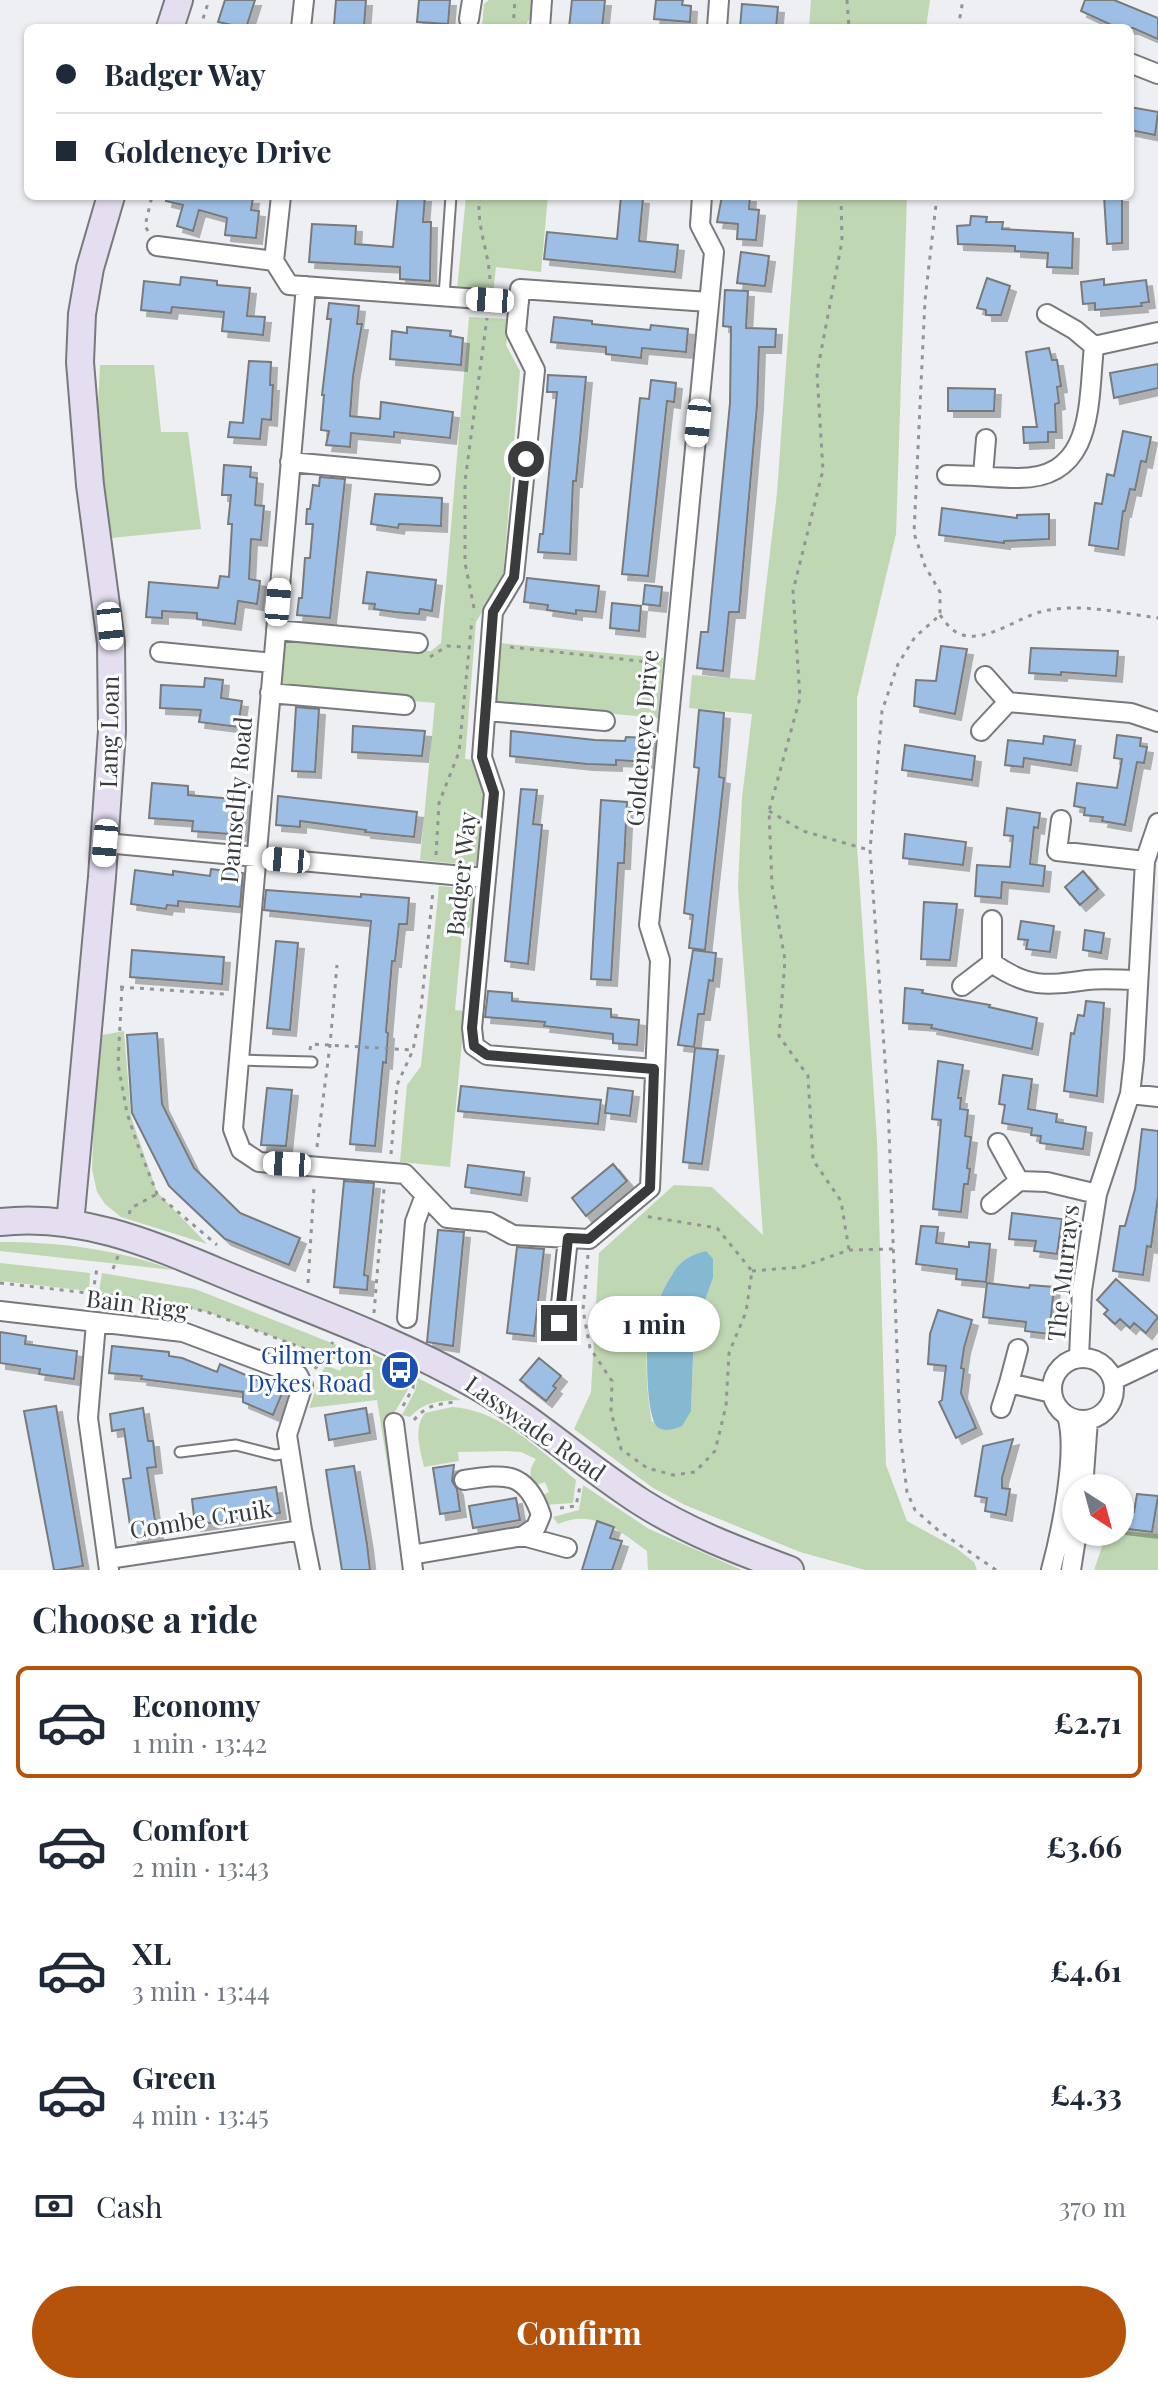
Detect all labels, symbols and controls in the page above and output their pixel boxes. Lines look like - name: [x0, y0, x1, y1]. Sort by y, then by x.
- text: Badger Way: [104, 54, 266, 94]
- text: Goldeneye Drive: [104, 131, 332, 171]
- car: [465, 286, 515, 314]
- car: [684, 398, 712, 448]
- route start: [508, 441, 544, 477]
- car: [264, 577, 292, 627]
- car: [96, 601, 124, 651]
- street label: Goldeneye Drive: [617, 648, 665, 828]
- street label: Lang Loan: [91, 676, 125, 788]
- street label: Damselfly Road: [212, 715, 258, 884]
- street label: Badger Way: [438, 810, 482, 938]
- car: [91, 818, 119, 868]
- car: [261, 846, 311, 874]
- car: [262, 1151, 312, 1177]
- street label: The Murrays: [1039, 1203, 1085, 1343]
- street label: Bain Rigg: [85, 1281, 190, 1325]
- callout: 1 min: [587, 1295, 719, 1351]
- route end: [541, 1305, 577, 1341]
- text: 1 min: [622, 1306, 686, 1341]
- place label: Gilmerton Dykes Road: [247, 1338, 372, 1398]
- bus stop icon: Gilmerton Dykes Road: [379, 1349, 421, 1391]
- street label: Lasswade Road: [460, 1367, 613, 1488]
- north arrow: [1062, 1474, 1134, 1546]
- map controls: [1062, 1474, 1134, 1546]
- street label: Combe Cruik: [127, 1491, 275, 1545]
- text: Choose a ride: [32, 1594, 258, 1642]
- text: Economy: [132, 1685, 261, 1725]
- icon: car: [36, 1686, 108, 1758]
- text: £2.71: [1054, 1702, 1122, 1742]
- text: 1 min · 13:42: [132, 1725, 267, 1760]
- text: Comfort: [132, 1809, 249, 1849]
- icon: car: [36, 1810, 108, 1882]
- text: £3.66: [1046, 1826, 1122, 1866]
- text: 2 min · 13:43: [132, 1849, 269, 1884]
- text: XL: [132, 1933, 171, 1973]
- icon: car: [36, 1934, 108, 2006]
- text: £4.61: [1050, 1950, 1122, 1990]
- text: 3 min · 13:44: [132, 1973, 270, 2008]
- text: Green: [132, 2057, 216, 2097]
- icon: car: [36, 2058, 108, 2130]
- text: £4.33: [1050, 2074, 1122, 2114]
- text: 4 min · 13:45: [132, 2097, 269, 2132]
- icon: cash: [32, 2184, 76, 2228]
- text: Cash: [96, 2186, 163, 2226]
- text: 370 m: [1059, 2189, 1126, 2224]
- button: Confirm: [32, 2286, 1126, 2378]

